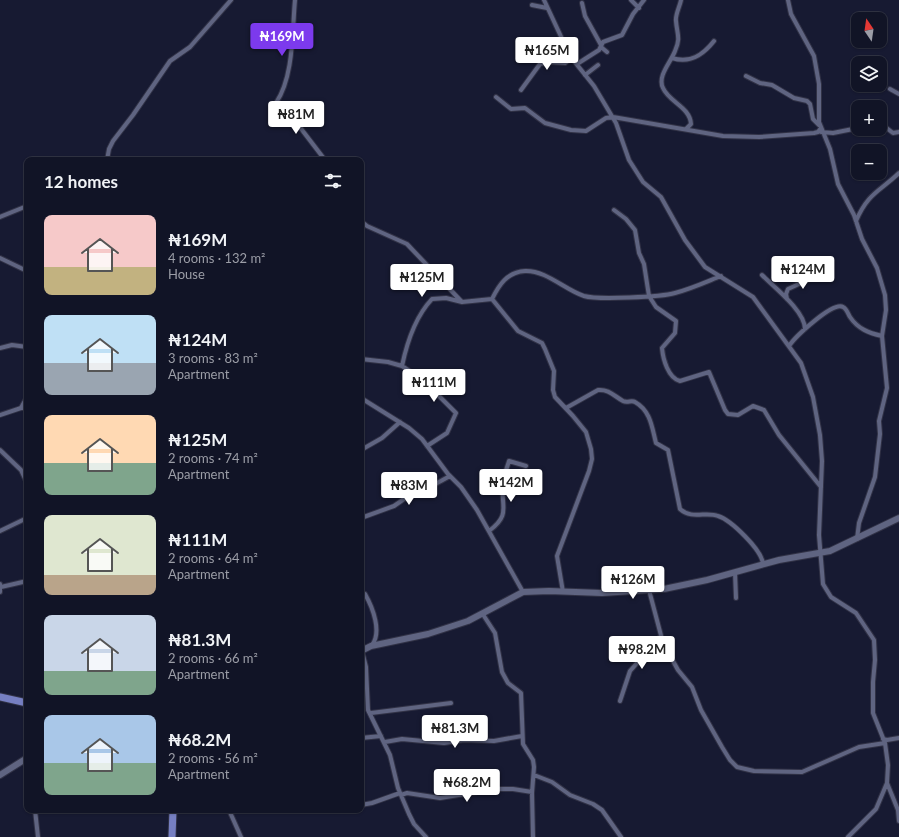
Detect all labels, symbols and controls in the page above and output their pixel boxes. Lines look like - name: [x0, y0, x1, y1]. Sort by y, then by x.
- north arrow: [851, 12, 887, 48]
- map controls: [851, 12, 887, 180]
- pin: ₦169M: [254, 23, 310, 57]
- text: ₦169M: [259, 28, 305, 44]
- pin: ₦165M: [519, 37, 575, 71]
- text: ₦165M: [524, 42, 570, 58]
- button: layers: [851, 56, 887, 92]
- button: +: [851, 100, 887, 136]
- pin: ₦81M: [272, 101, 320, 135]
- text: ₦81M: [277, 106, 315, 122]
- button: −: [851, 144, 887, 180]
- icon: filters: [322, 170, 344, 192]
- text: 12 homes: [44, 171, 118, 192]
- text: ₦169M: [168, 229, 227, 250]
- icon: home: [76, 231, 124, 279]
- text: 4 rooms · 132 m²: [168, 250, 265, 266]
- pin: ₦124M: [775, 256, 831, 290]
- text: ₦124M: [780, 261, 826, 277]
- pin: ₦125M: [394, 264, 450, 298]
- text: House: [168, 266, 205, 282]
- text: ₦125M: [399, 269, 445, 285]
- text: ₦124M: [168, 329, 227, 350]
- icon: home: [76, 331, 124, 379]
- text: 3 rooms · 83 m²: [168, 350, 258, 366]
- text: Apartment: [168, 366, 229, 382]
- pin: ₦111M: [406, 369, 462, 403]
- text: ₦111M: [411, 374, 457, 390]
- text: ₦125M: [168, 429, 227, 450]
- icon: home: [76, 431, 124, 479]
- text: 2 rooms · 74 m²: [168, 450, 258, 466]
- text: Apartment: [168, 466, 229, 482]
- pin: ₦142M: [483, 469, 539, 503]
- pin: ₦83M: [385, 472, 433, 506]
- text: ₦142M: [488, 474, 534, 490]
- text: ₦83M: [390, 477, 428, 493]
- text: ₦111M: [168, 529, 227, 550]
- icon: home: [76, 531, 124, 579]
- text: 2 rooms · 64 m²: [168, 550, 258, 566]
- text: Apartment: [168, 566, 229, 582]
- pin: ₦126M: [605, 566, 661, 600]
- text: ₦126M: [610, 571, 656, 587]
- text: ₦81.3M: [168, 629, 231, 650]
- icon: home: [76, 631, 124, 679]
- pin: ₦98.2M: [609, 636, 675, 670]
- text: ₦98.2M: [618, 641, 666, 657]
- text: 2 rooms · 66 m²: [168, 650, 258, 666]
- text: Apartment: [168, 666, 229, 682]
- pin: ₦81.3M: [422, 715, 488, 749]
- text: ₦81.3M: [431, 720, 479, 736]
- text: ₦68.2M: [168, 729, 231, 750]
- icon: home: [76, 731, 124, 779]
- text: 2 rooms · 56 m²: [168, 750, 258, 766]
- text: Apartment: [168, 766, 229, 782]
- pin: ₦68.2M: [434, 769, 500, 803]
- text: ₦68.2M: [443, 774, 491, 790]

